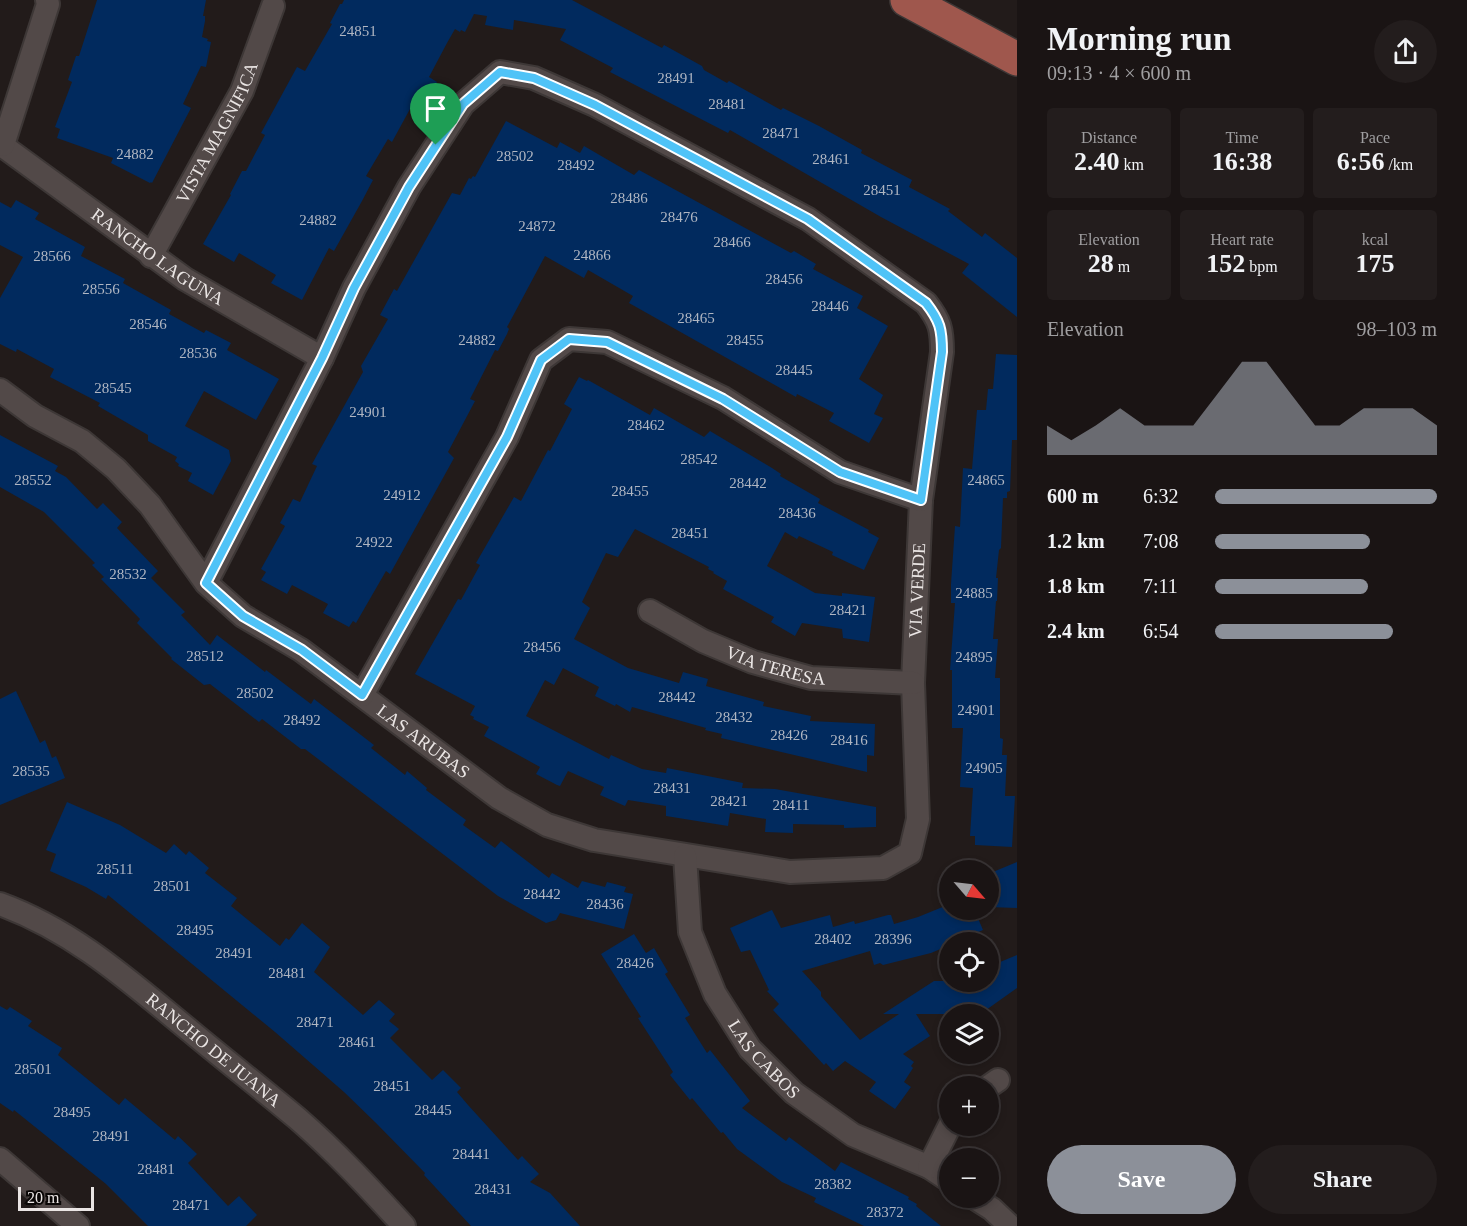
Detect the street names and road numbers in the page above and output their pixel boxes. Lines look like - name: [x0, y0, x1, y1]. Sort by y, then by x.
- street label: VISTA MAGNIFICA: [172, 59, 262, 207]
- street label: RANCHO LAGUNA: [88, 204, 227, 309]
- street label: VIA VERDE: [905, 543, 929, 639]
- street label: VIA TERESA: [723, 642, 826, 689]
- street label: LAS ARUBAS: [373, 700, 474, 783]
- street label: RANCHO DE JUANA: [142, 989, 285, 1111]
- street label: LAS CABOS: [724, 1016, 804, 1103]

